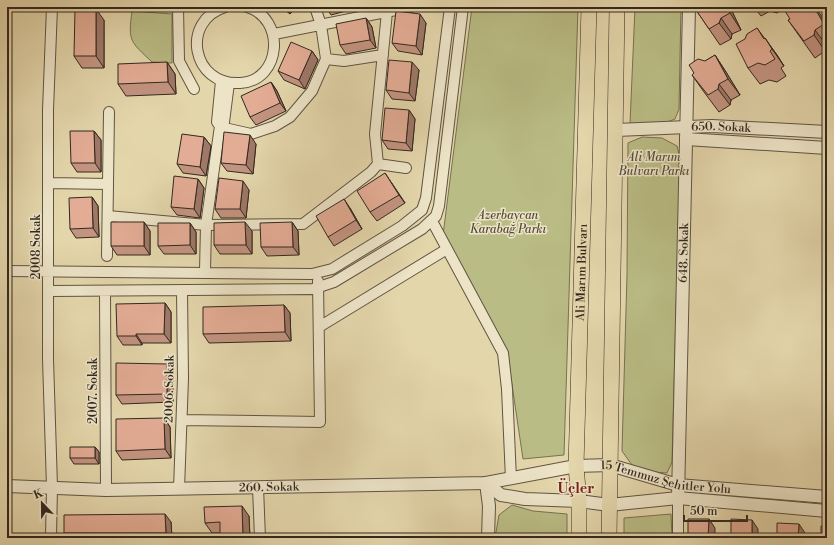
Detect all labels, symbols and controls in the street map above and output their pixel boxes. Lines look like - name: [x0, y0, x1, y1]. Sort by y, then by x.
- street label: 650. Sokak: [691, 119, 752, 136]
- park label: Ali Marım Bulvarı Parkı: [618, 150, 690, 179]
- park label: Azerbaycan Karabağ Parkı: [470, 208, 547, 237]
- street label: 2008 Sokak: [29, 214, 44, 280]
- street label: 648. Sokak: [676, 222, 692, 283]
- street label: Ali Marım Bulvarı: [573, 223, 591, 322]
- street label: 2006. Sokak: [161, 354, 178, 423]
- street label: 2007. Sokak: [86, 357, 101, 424]
- street label: 15 Temmuz Şehitler Yolu: [600, 458, 732, 497]
- district label: Üçler: [558, 478, 594, 498]
- street label: 260. Sokak: [239, 479, 300, 496]
- north arrow: [22, 483, 62, 523]
- text: K: [32, 486, 46, 503]
- scale bar: [684, 497, 747, 523]
- text: 50 m: [690, 504, 718, 519]

